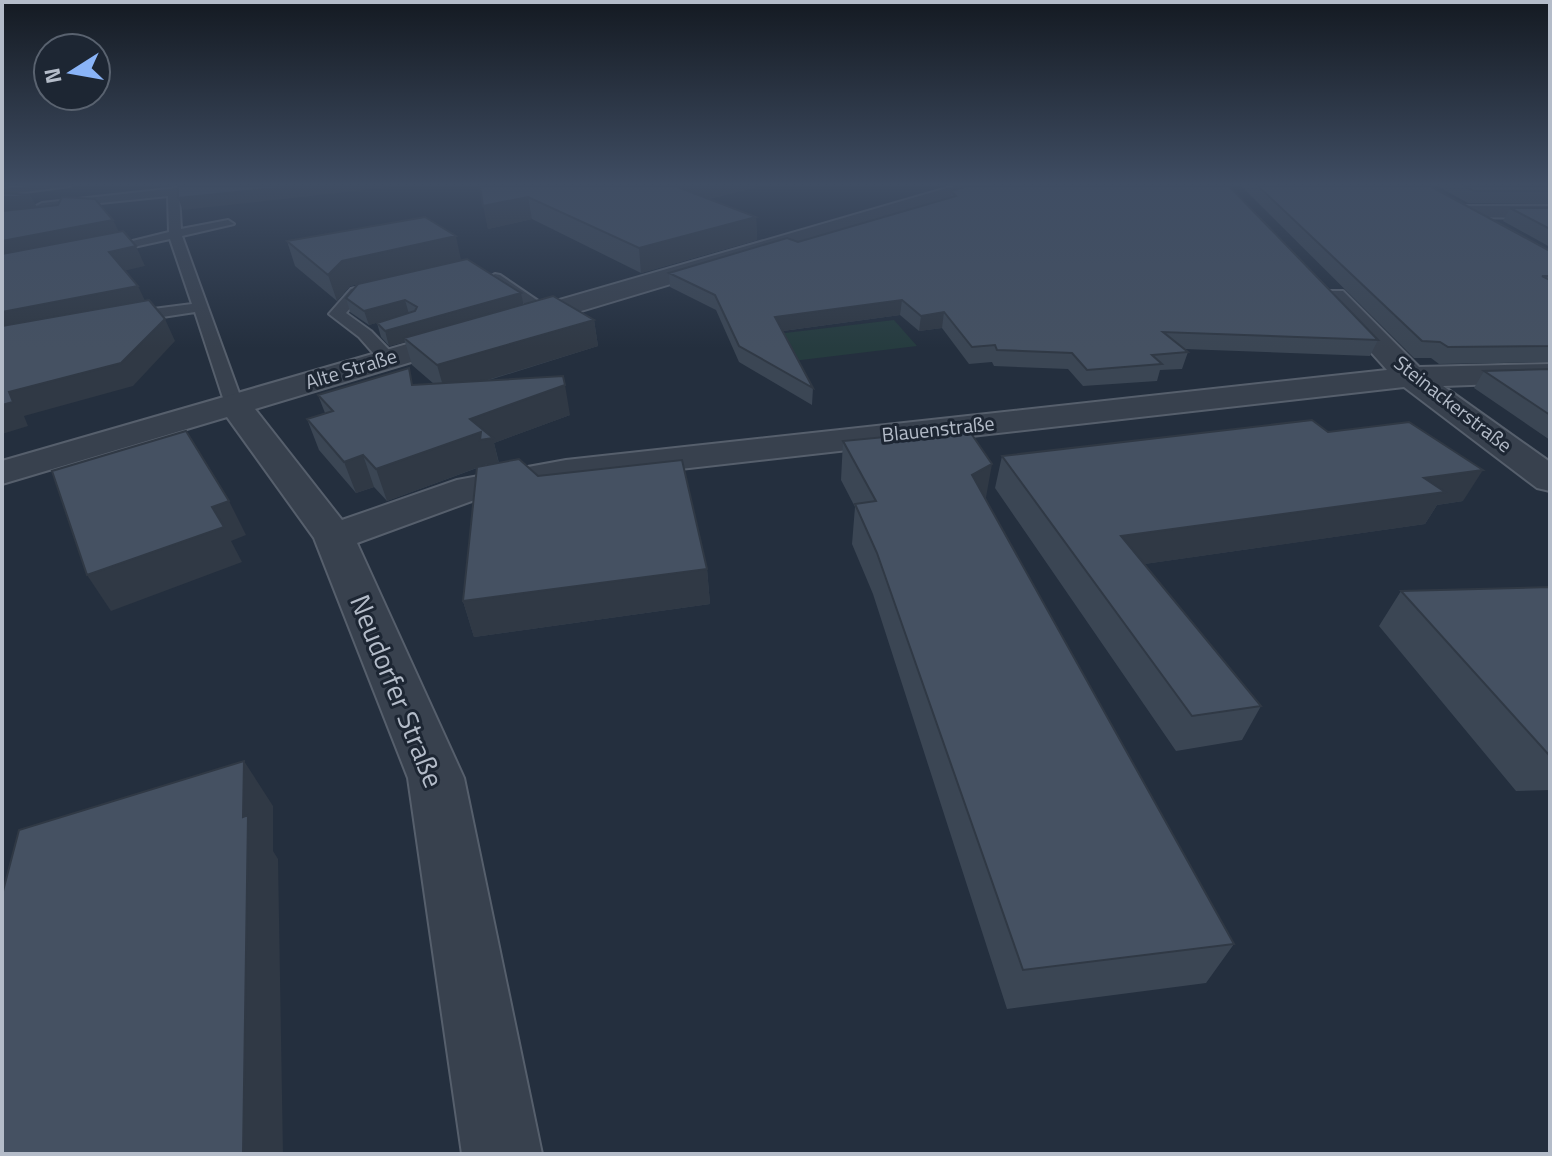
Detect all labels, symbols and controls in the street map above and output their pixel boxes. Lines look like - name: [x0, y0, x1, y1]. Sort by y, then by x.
- north arrow: [32, 32, 112, 112]
- text: N: [34, 65, 71, 87]
- street label: Alte Straße: [301, 340, 400, 397]
- street label: Steinackerstraße: [1387, 347, 1519, 460]
- street label: Blauenstraße: [880, 407, 996, 450]
- street label: Neudorfer Straße: [339, 588, 456, 794]

